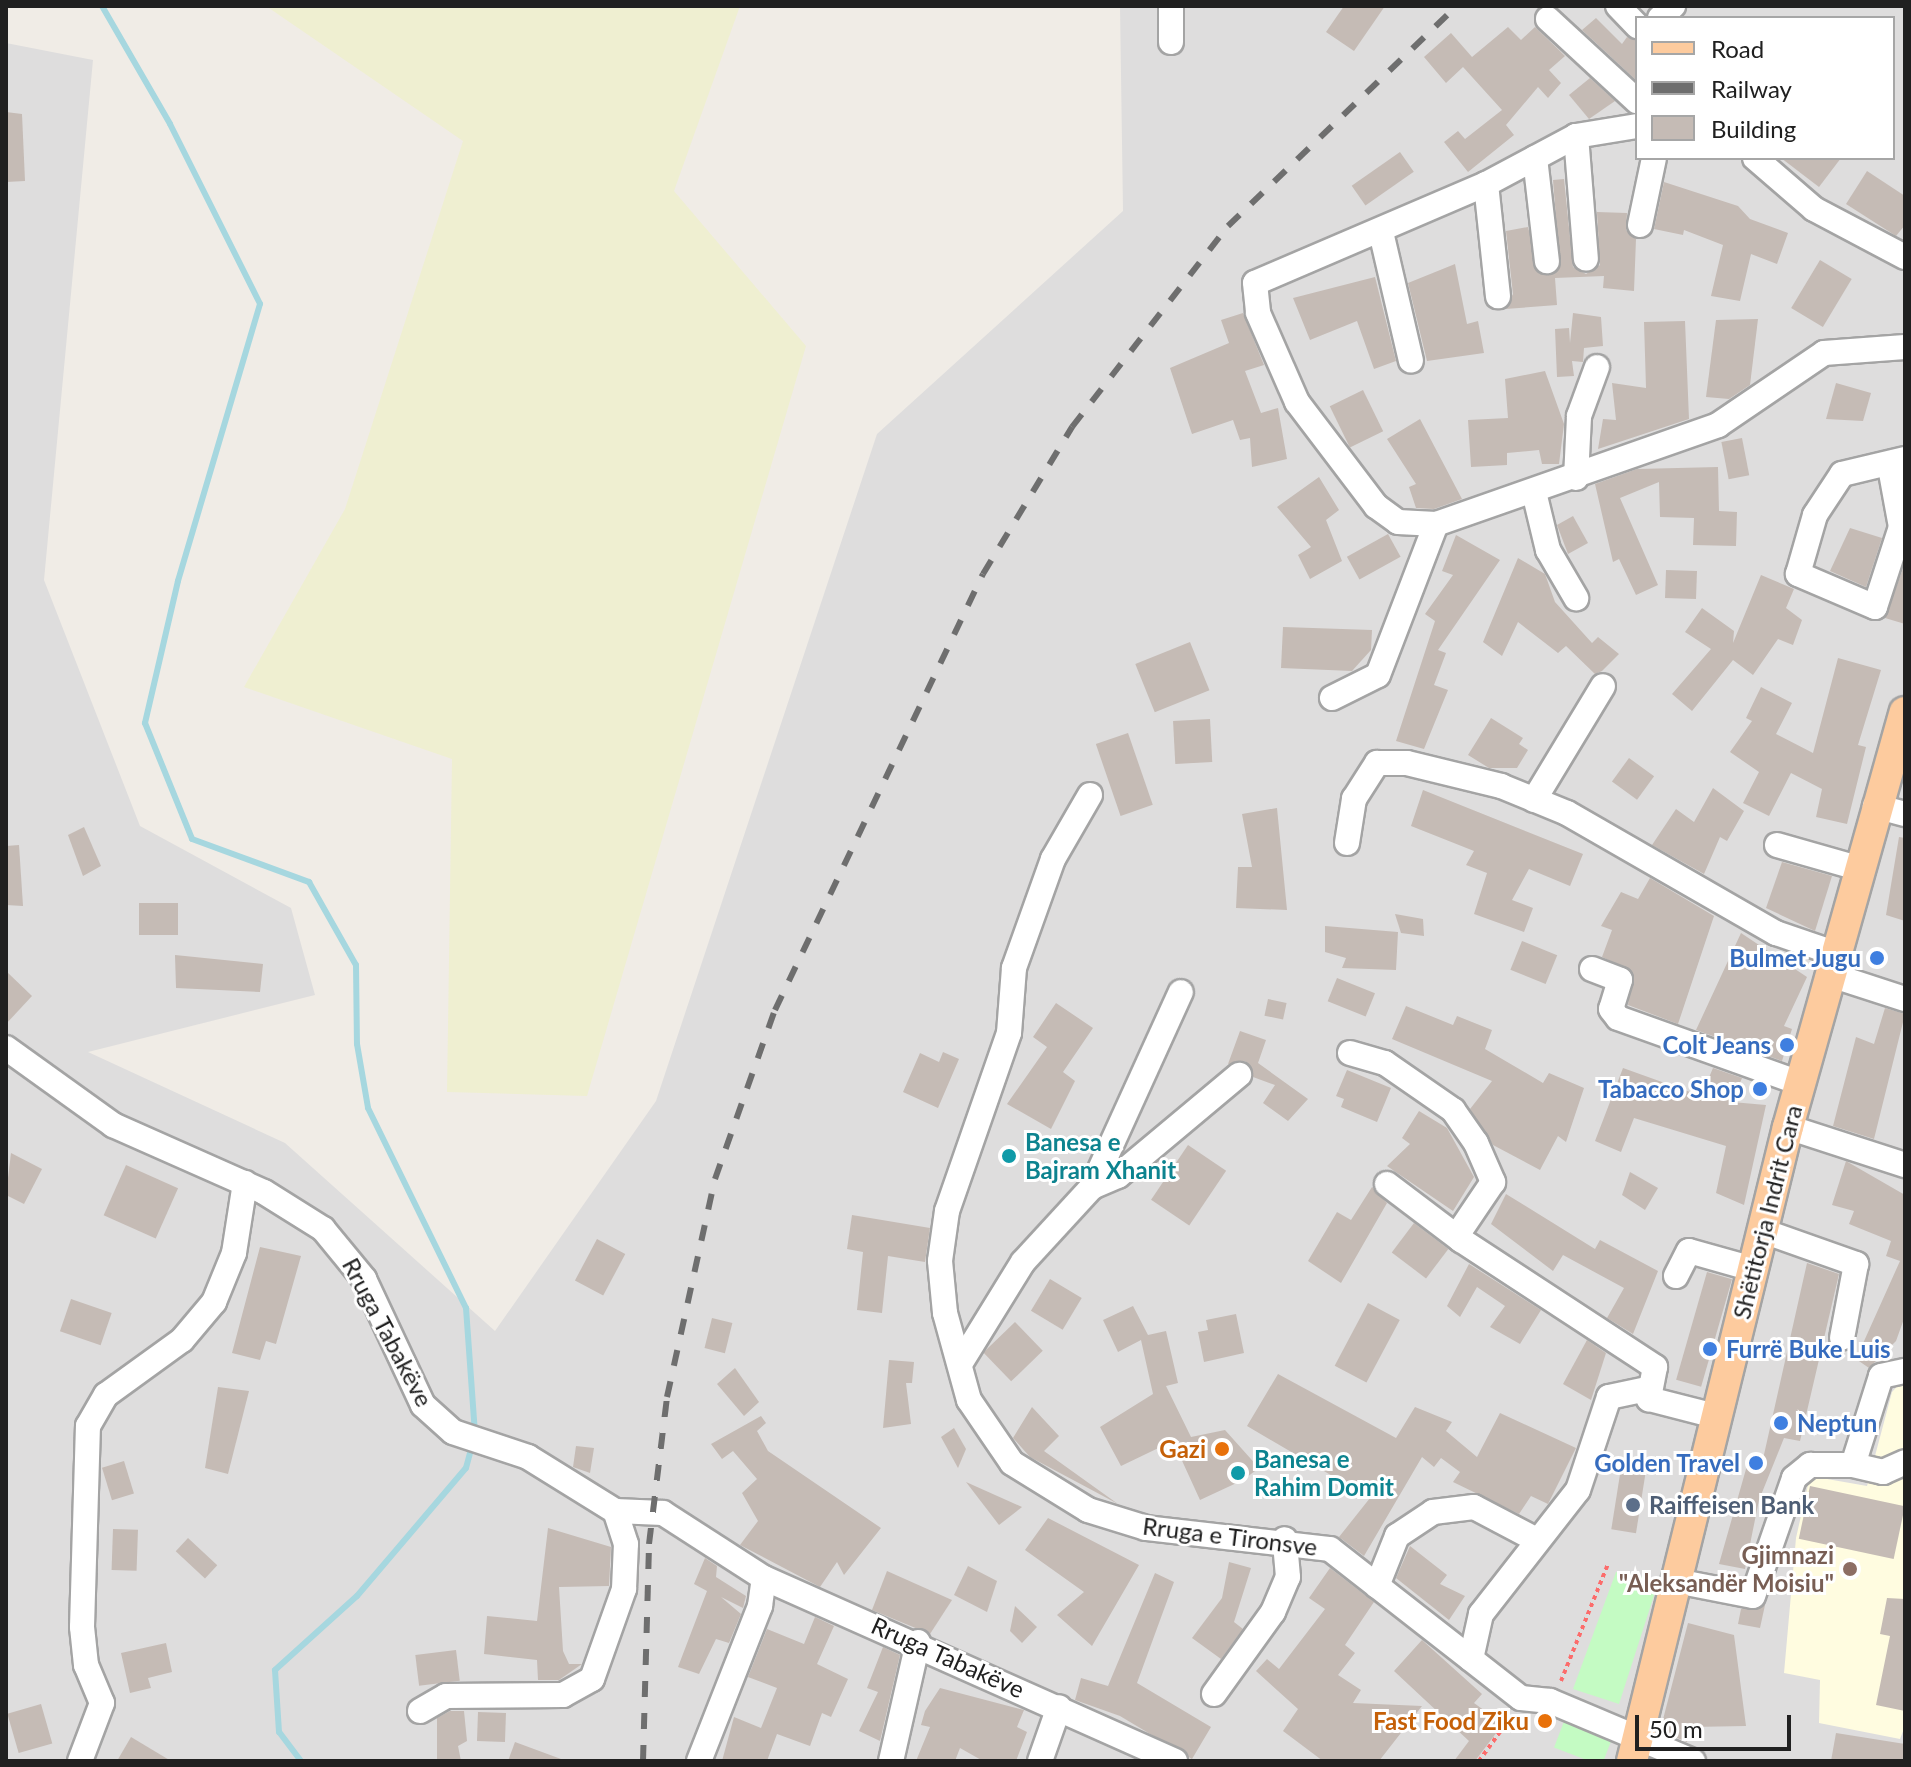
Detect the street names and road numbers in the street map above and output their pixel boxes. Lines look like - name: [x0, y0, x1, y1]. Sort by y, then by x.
- street label: Shëtitorja Indrit Cara: [1726, 1102, 1808, 1322]
- street label: Rruga Tabakëve: [337, 1252, 439, 1412]
- street label: Rruga e Tironsve: [1141, 1511, 1319, 1561]
- street label: Rruga Tabakëve: [867, 1610, 1029, 1704]

